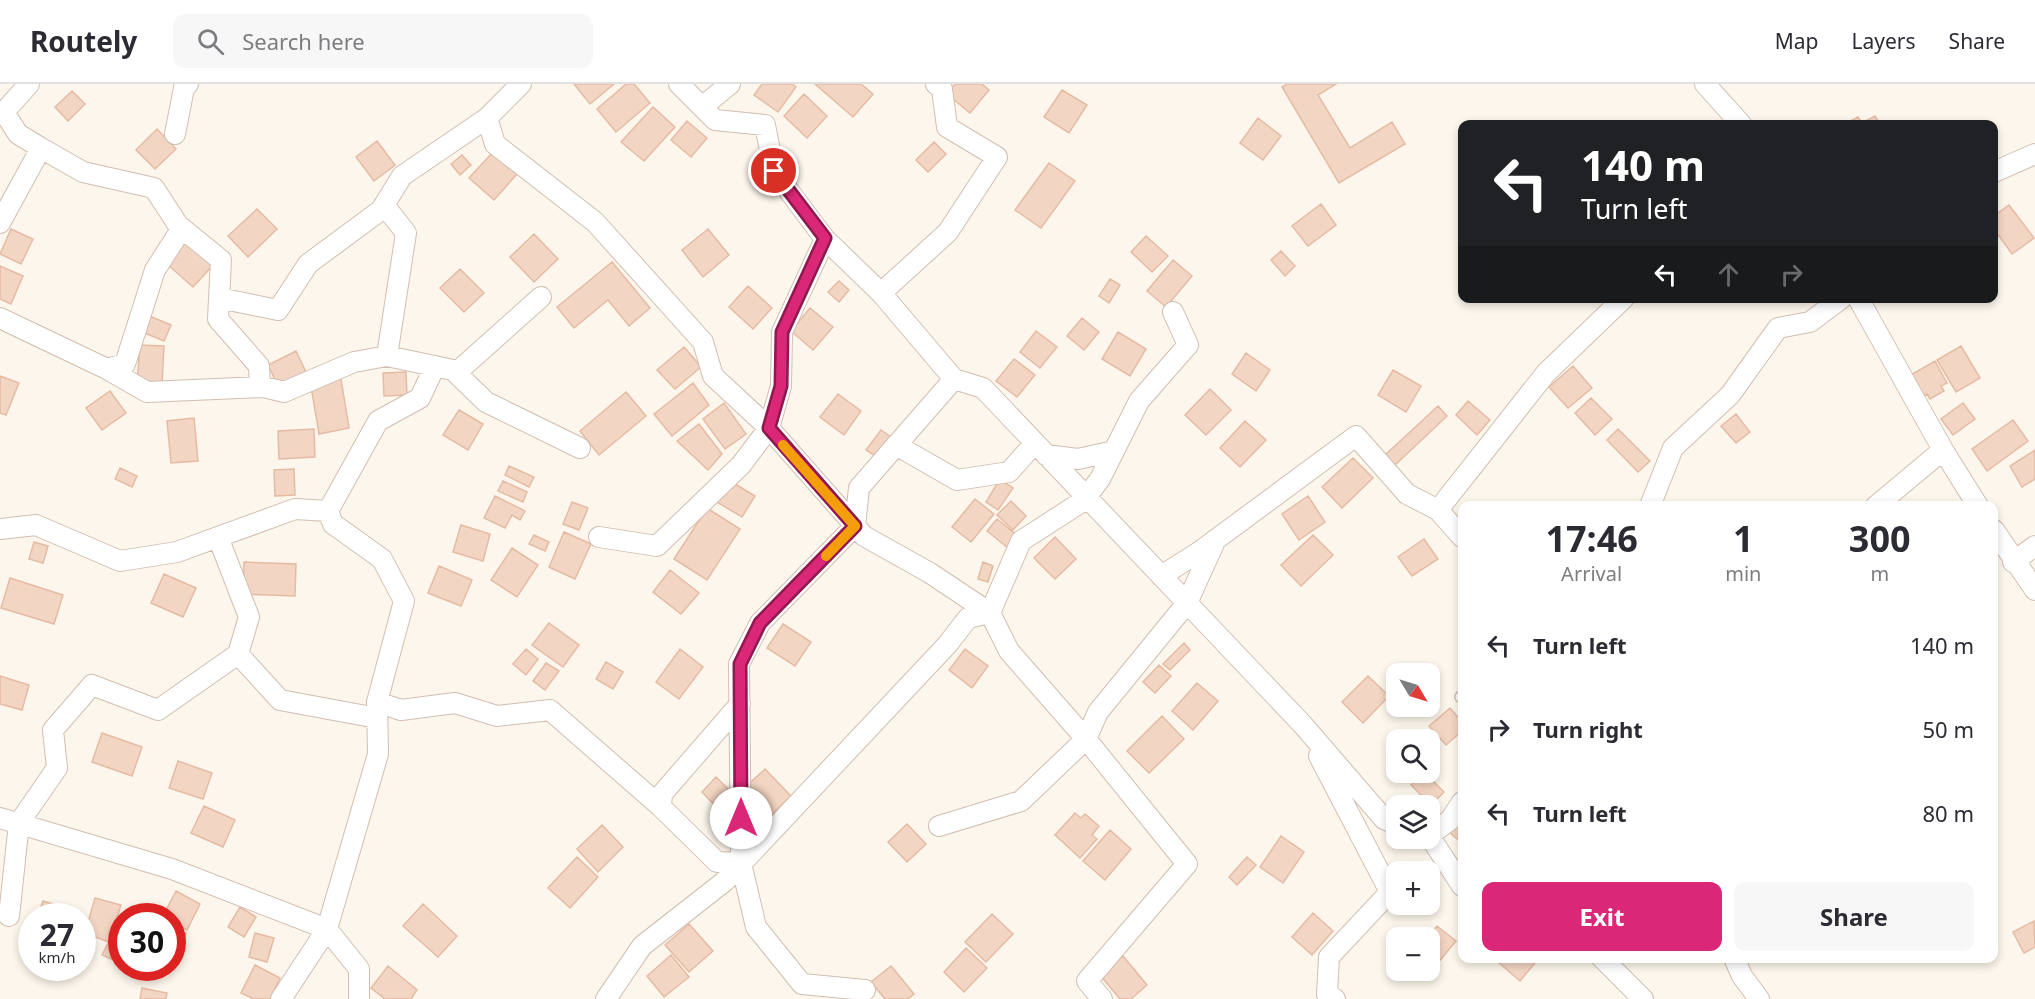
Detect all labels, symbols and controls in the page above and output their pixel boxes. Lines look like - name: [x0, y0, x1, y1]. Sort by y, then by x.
- search box: [173, 14, 593, 68]
- text: Routely: [30, 22, 137, 60]
- icon: search: [194, 25, 227, 58]
- text: Search here: [242, 26, 365, 56]
- text: Map: [1775, 27, 1819, 55]
- text: Layers: [1852, 27, 1916, 55]
- text: Share: [1949, 27, 2005, 55]
- text: 140 m: [1581, 136, 1705, 193]
- icon: left: [1482, 144, 1560, 222]
- pin: [748, 145, 799, 196]
- icon: arrive: [757, 154, 790, 187]
- text: Turn left: [1581, 190, 1687, 227]
- icon: left: [1649, 258, 1682, 291]
- icon: ahead: [1712, 258, 1745, 291]
- icon: right: [1775, 258, 1808, 291]
- text: 17:46: [1545, 514, 1638, 563]
- text: 1: [1733, 514, 1754, 563]
- text: 300: [1849, 514, 1911, 563]
- text: Arrival: [1561, 560, 1622, 587]
- text: min: [1725, 560, 1761, 587]
- text: m: [1870, 560, 1889, 587]
- icon: left: [1482, 629, 1515, 662]
- text: Turn left: [1533, 630, 1627, 660]
- text: 140 m: [1910, 630, 1974, 660]
- north arrow: [1386, 663, 1440, 717]
- map controls: [1386, 663, 1440, 981]
- icon: right: [1482, 713, 1515, 746]
- text: Turn right: [1533, 714, 1643, 744]
- text: 50 m: [1923, 714, 1974, 744]
- button: search: [1386, 729, 1440, 783]
- position arrow: [709, 786, 773, 850]
- button: layers: [1386, 795, 1440, 849]
- icon: left: [1482, 797, 1515, 830]
- text: Turn left: [1533, 798, 1627, 828]
- text: 80 m: [1923, 798, 1974, 828]
- button: +: [1386, 861, 1440, 915]
- button: Exit: [1482, 882, 1722, 951]
- button: Share: [1734, 882, 1974, 951]
- speed limit sign: 30: [108, 903, 186, 981]
- text: 27: [40, 914, 74, 955]
- button: −: [1386, 927, 1440, 981]
- text: km/h: [39, 947, 75, 967]

